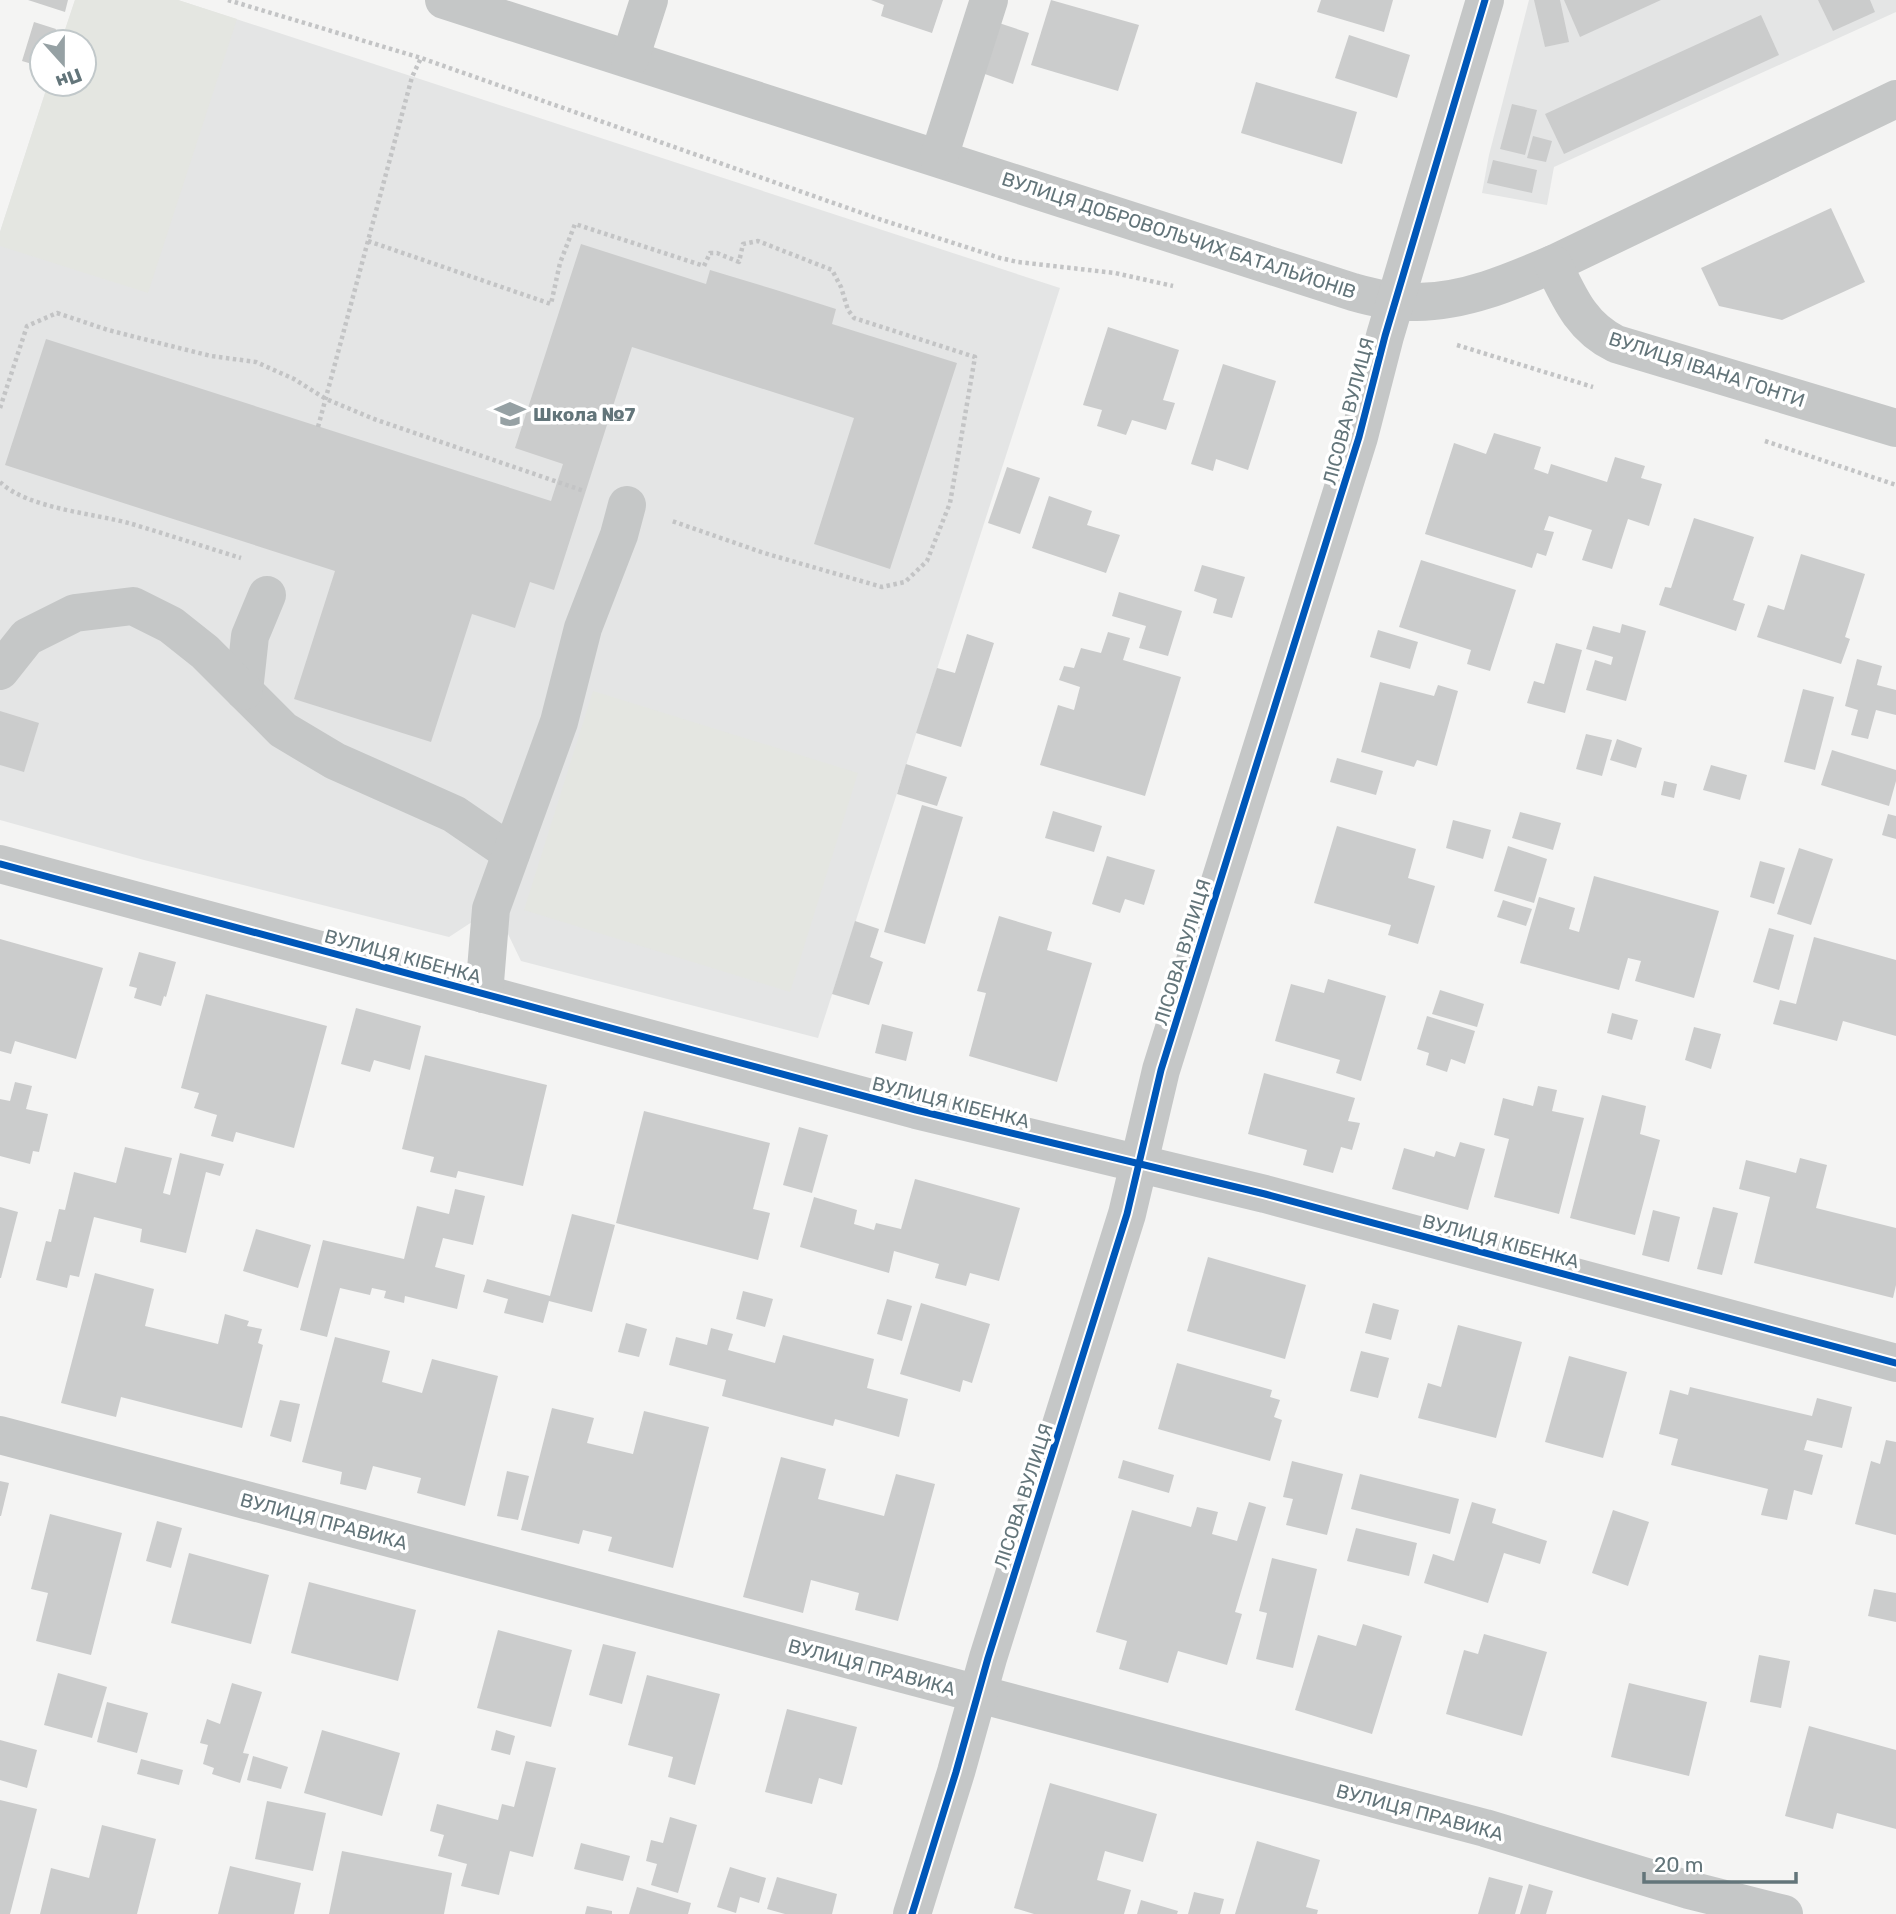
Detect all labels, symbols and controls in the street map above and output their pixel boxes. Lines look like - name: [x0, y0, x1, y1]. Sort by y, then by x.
- north arrow: [28, 28, 98, 98]
- text: Пн: [53, 63, 85, 94]
- street label: ВУЛИЦЯ ДОБРОВОЛЬЧИХ БАТАЛЬЙОНІВ: [999, 167, 1359, 304]
- street label: ВУЛИЦЯ ІВАНА ГОНТИ: [1606, 327, 1808, 412]
- street label: ЛІСОВА ВУЛИЦЯ: [1318, 335, 1379, 487]
- school or university icon: Школа №7: [493, 397, 527, 431]
- place label: Школа №7: [533, 403, 636, 426]
- street label: ЛІСОВА ВУЛИЦЯ: [1149, 876, 1216, 1028]
- street label: ВУЛИЦЯ КІБЕНКА: [322, 924, 484, 989]
- street label: ВУЛИЦЯ КІБЕНКА: [870, 1072, 1032, 1133]
- street label: ВУЛИЦЯ КІБЕНКА: [1420, 1209, 1582, 1274]
- street label: ЛІСОВА ВУЛИЦЯ: [989, 1421, 1058, 1572]
- street label: ВУЛИЦЯ ПРАВИКА: [238, 1488, 410, 1555]
- street label: ВУЛИЦЯ ПРАВИКА: [786, 1634, 958, 1701]
- street label: ВУЛИЦЯ ПРАВИКА: [1334, 1779, 1506, 1846]
- scale bar: [1644, 1840, 1796, 1884]
- text: 20 m: [1654, 1852, 1703, 1877]

